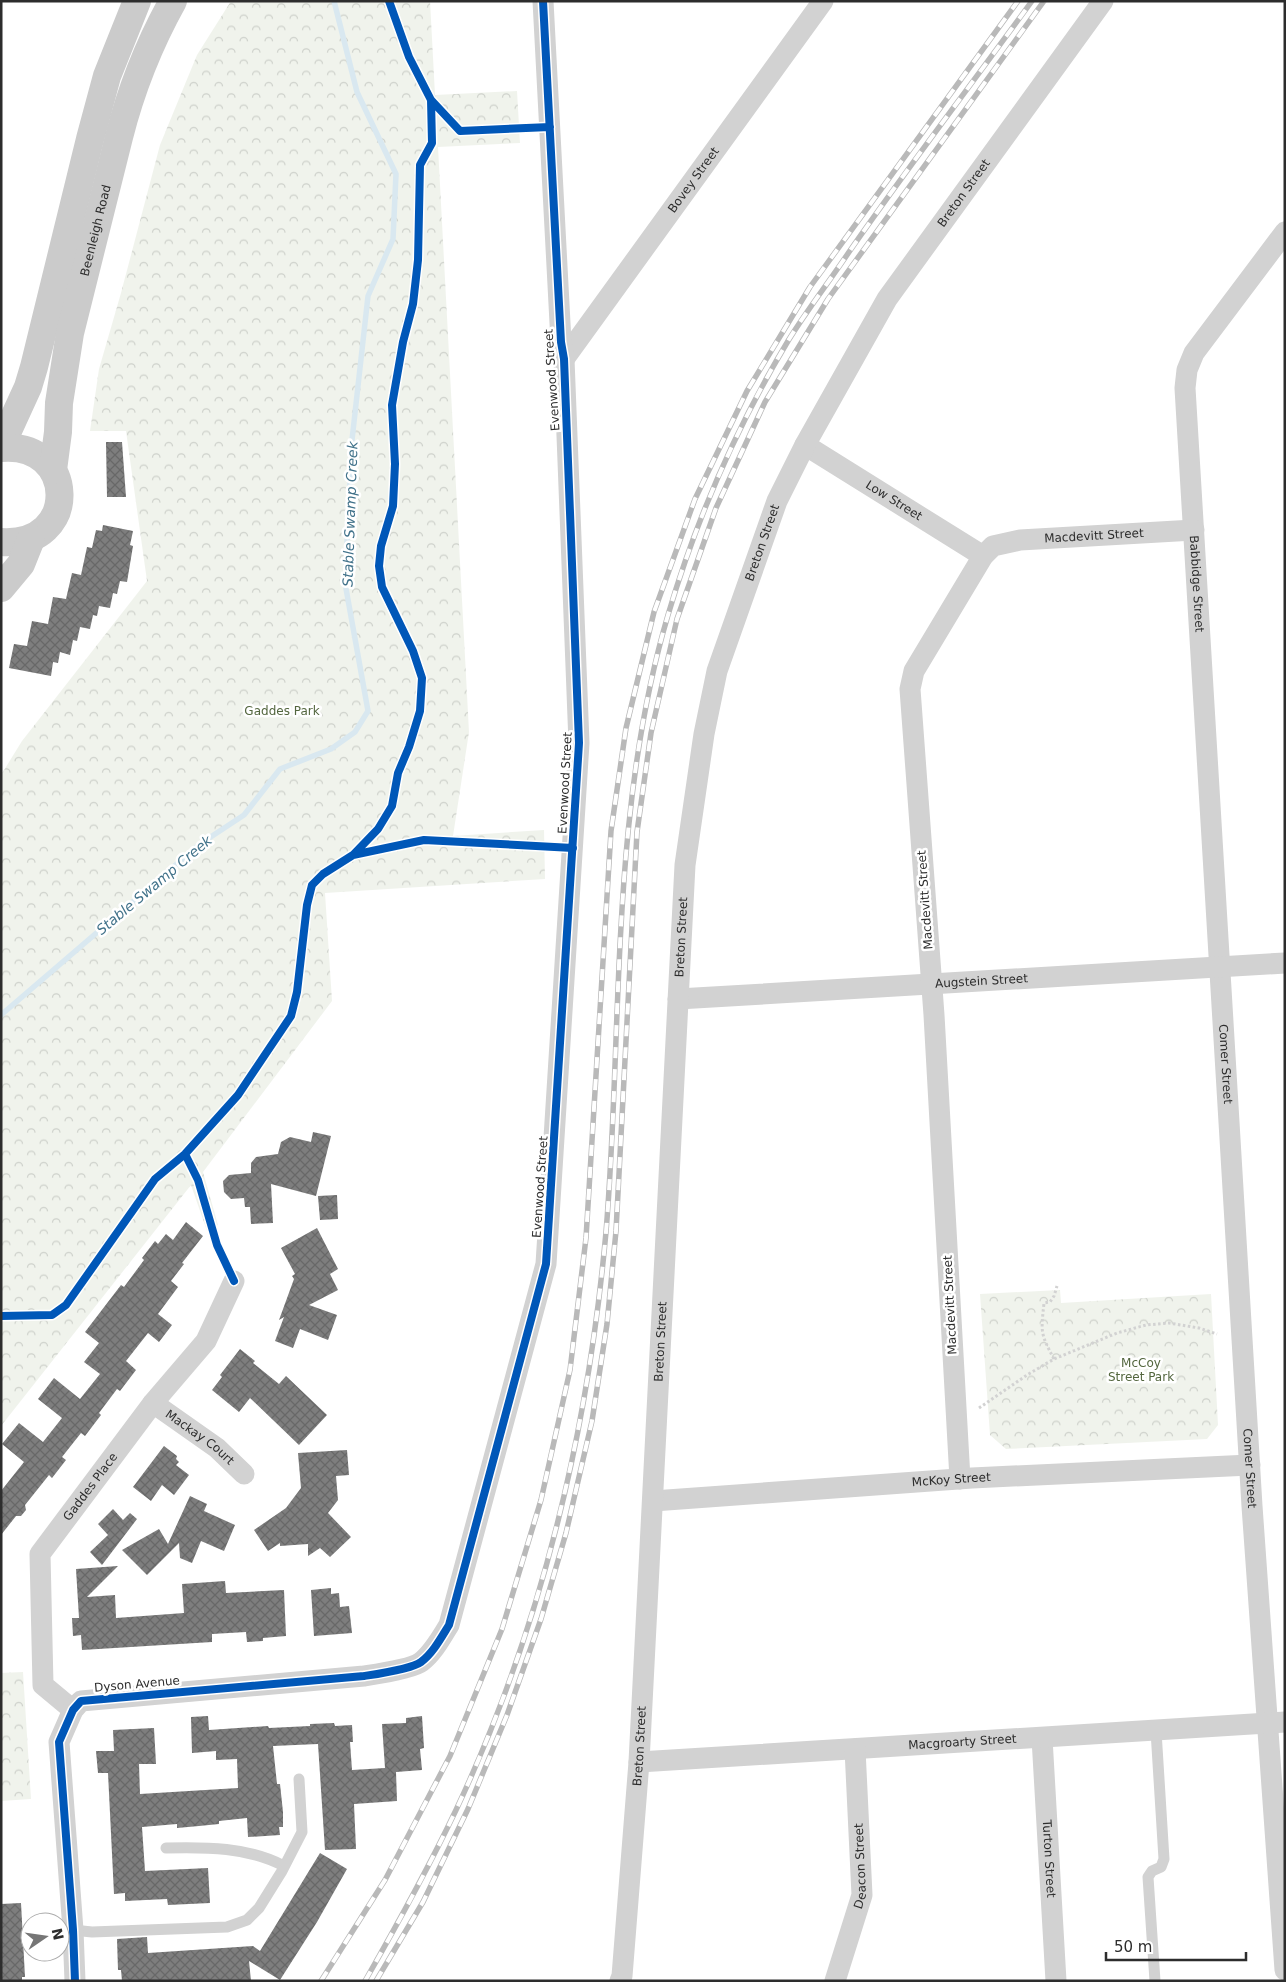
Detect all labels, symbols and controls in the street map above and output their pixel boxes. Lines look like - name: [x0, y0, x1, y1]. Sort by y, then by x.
- street label: Bovey Street: [665, 144, 722, 215]
- street label: Breton Street: [934, 156, 993, 230]
- street label: Beenleigh Road: [77, 183, 114, 278]
- street label: Evenwood Street: [541, 328, 563, 431]
- water label: Stable Swamp Creek: [339, 440, 361, 587]
- street label: Low Street: [863, 478, 925, 524]
- street label: Breton Street: [742, 502, 782, 583]
- street label: Macdevitt Street: [1044, 526, 1144, 546]
- street label: Babbidge Street: [1187, 535, 1207, 633]
- park label: Gaddes Park: [244, 704, 320, 718]
- street label: Evenwood Street: [555, 731, 575, 834]
- water label: Stable Swamp Creek: [93, 832, 216, 938]
- street label: Macdevitt Street: [915, 850, 935, 950]
- street label: Breton Street: [672, 896, 690, 978]
- street label: Augstein Street: [935, 971, 1029, 991]
- street label: Comer Street: [1216, 1023, 1235, 1105]
- street label: Evenwood Street: [529, 1135, 551, 1238]
- street label: Macdevitt Street: [940, 1255, 960, 1355]
- street label: Breton Street: [652, 1301, 670, 1382]
- park label: McCoy Street Park: [1108, 1356, 1174, 1384]
- street label: Mackay Court: [163, 1407, 237, 1468]
- street label: Comer Street: [1240, 1428, 1259, 1509]
- street label: Gaddes Place: [60, 1450, 120, 1524]
- street label: McKoy Street: [911, 1470, 991, 1489]
- street label: Dyson Avenue: [94, 1673, 180, 1695]
- street label: Breton Street: [630, 1705, 649, 1787]
- street label: Macgroarty Street: [908, 1732, 1017, 1752]
- street label: Turton Street: [1040, 1818, 1058, 1898]
- street label: Deacon Street: [851, 1823, 869, 1911]
- north arrow: [20, 1912, 70, 1962]
- text: N: [49, 1927, 67, 1942]
- scale bar: [1106, 1930, 1246, 1962]
- text: 50 m: [1114, 1938, 1152, 1956]

